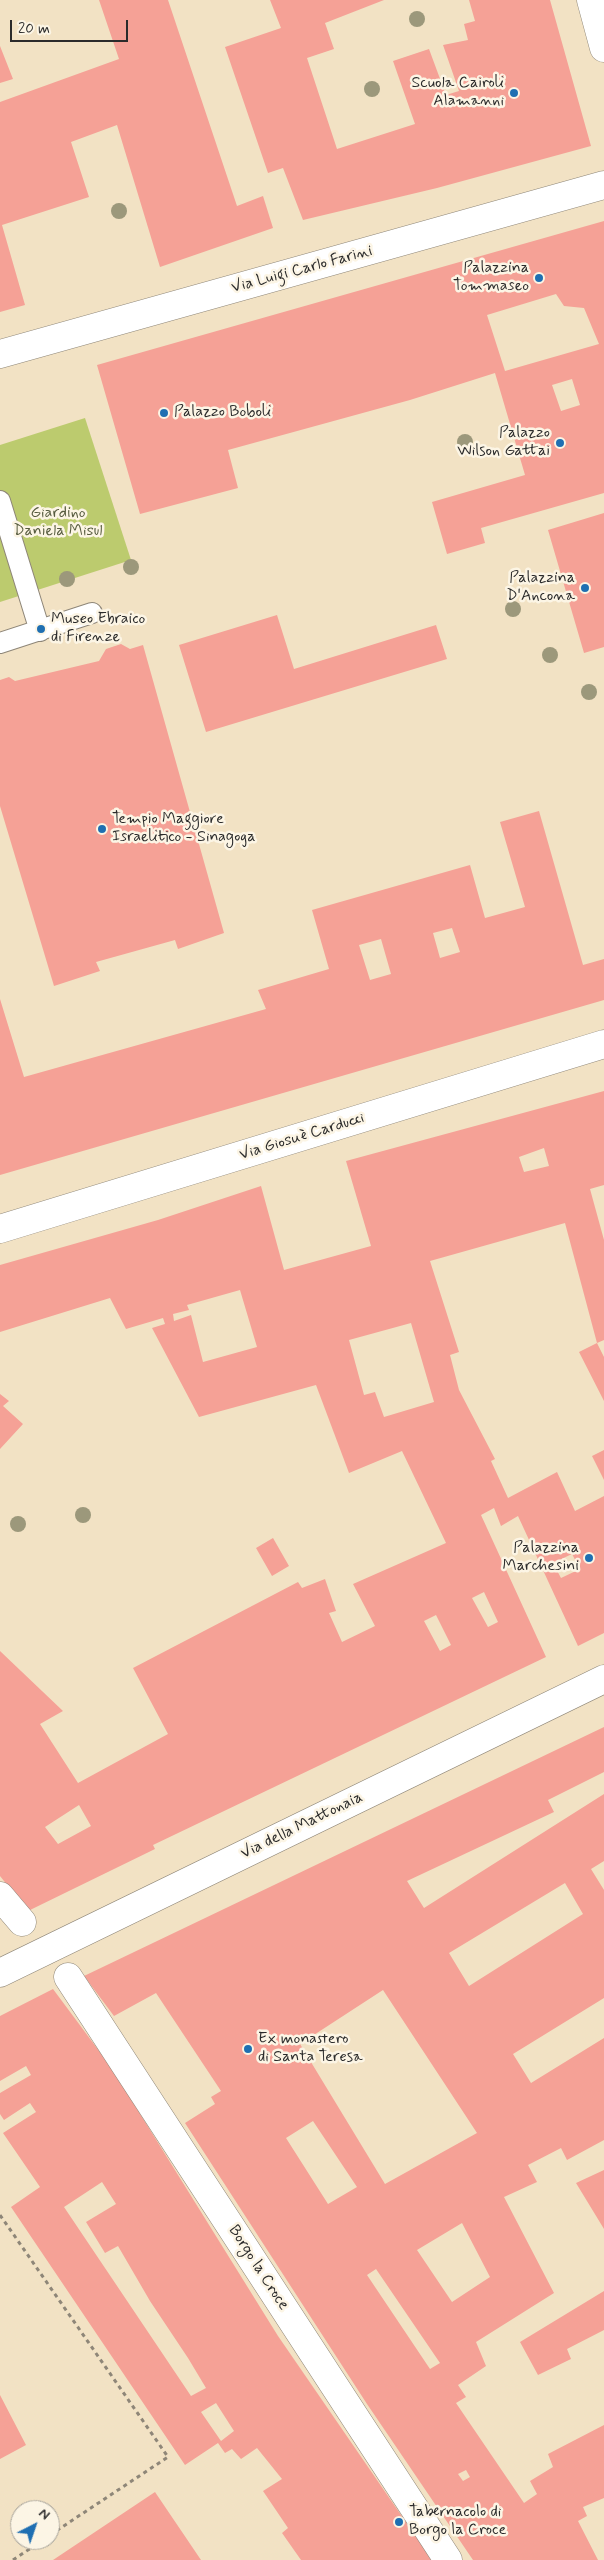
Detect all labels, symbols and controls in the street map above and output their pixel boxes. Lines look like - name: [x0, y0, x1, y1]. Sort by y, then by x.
- scale bar: [12, 10, 130, 42]
- text: 20 m: [18, 19, 50, 39]
- place label: Scuola Cairoli Alamanni: [411, 74, 504, 112]
- marker: Scuola Cairoli Alamanni: [508, 87, 520, 99]
- street label: Via Luigi Carlo Farini: [229, 242, 375, 298]
- place label: Palazzina Tommaseo: [453, 259, 529, 297]
- marker: Palazzina Tommaseo: [533, 272, 545, 284]
- place label: Palazzo Boboli: [174, 403, 271, 423]
- marker: Palazzo Boboli: [158, 407, 170, 419]
- place label: Palazzo Wilson Gattai: [457, 424, 550, 462]
- marker: Palazzo Wilson Gattai: [554, 437, 566, 449]
- park label: Giardino Daniela Misul: [14, 504, 102, 542]
- place label: Palazzina D'Ancona: [506, 569, 575, 607]
- marker: Palazzina D'Ancona: [579, 582, 591, 594]
- place label: Museo Ebraico di Firenze: [51, 610, 145, 648]
- marker: Museo Ebraico di Firenze: [35, 623, 47, 635]
- place label: Tempio Maggiore Israelitico - Sinagoga: [112, 810, 255, 848]
- marker: Tempio Maggiore Israelitico - Sinagoga: [96, 823, 108, 835]
- street label: Via Giosuè Carducci: [237, 1109, 367, 1165]
- place label: Palazzina Marchesini: [503, 1539, 579, 1577]
- marker: Palazzina Marchesini: [583, 1552, 595, 1564]
- street label: Via della Mattonaia: [238, 1788, 366, 1864]
- place label: Ex monastero di Santa Teresa: [258, 2030, 363, 2068]
- marker: Ex monastero di Santa Teresa: [242, 2043, 254, 2055]
- street label: Borgo la Croce: [223, 2222, 293, 2314]
- north arrow: [10, 2500, 60, 2550]
- place label: Tabernacolo di Borgo la Croce: [409, 2503, 506, 2541]
- text: N: [35, 2505, 54, 2524]
- marker: Tabernacolo di Borgo la Croce: [393, 2516, 405, 2528]

